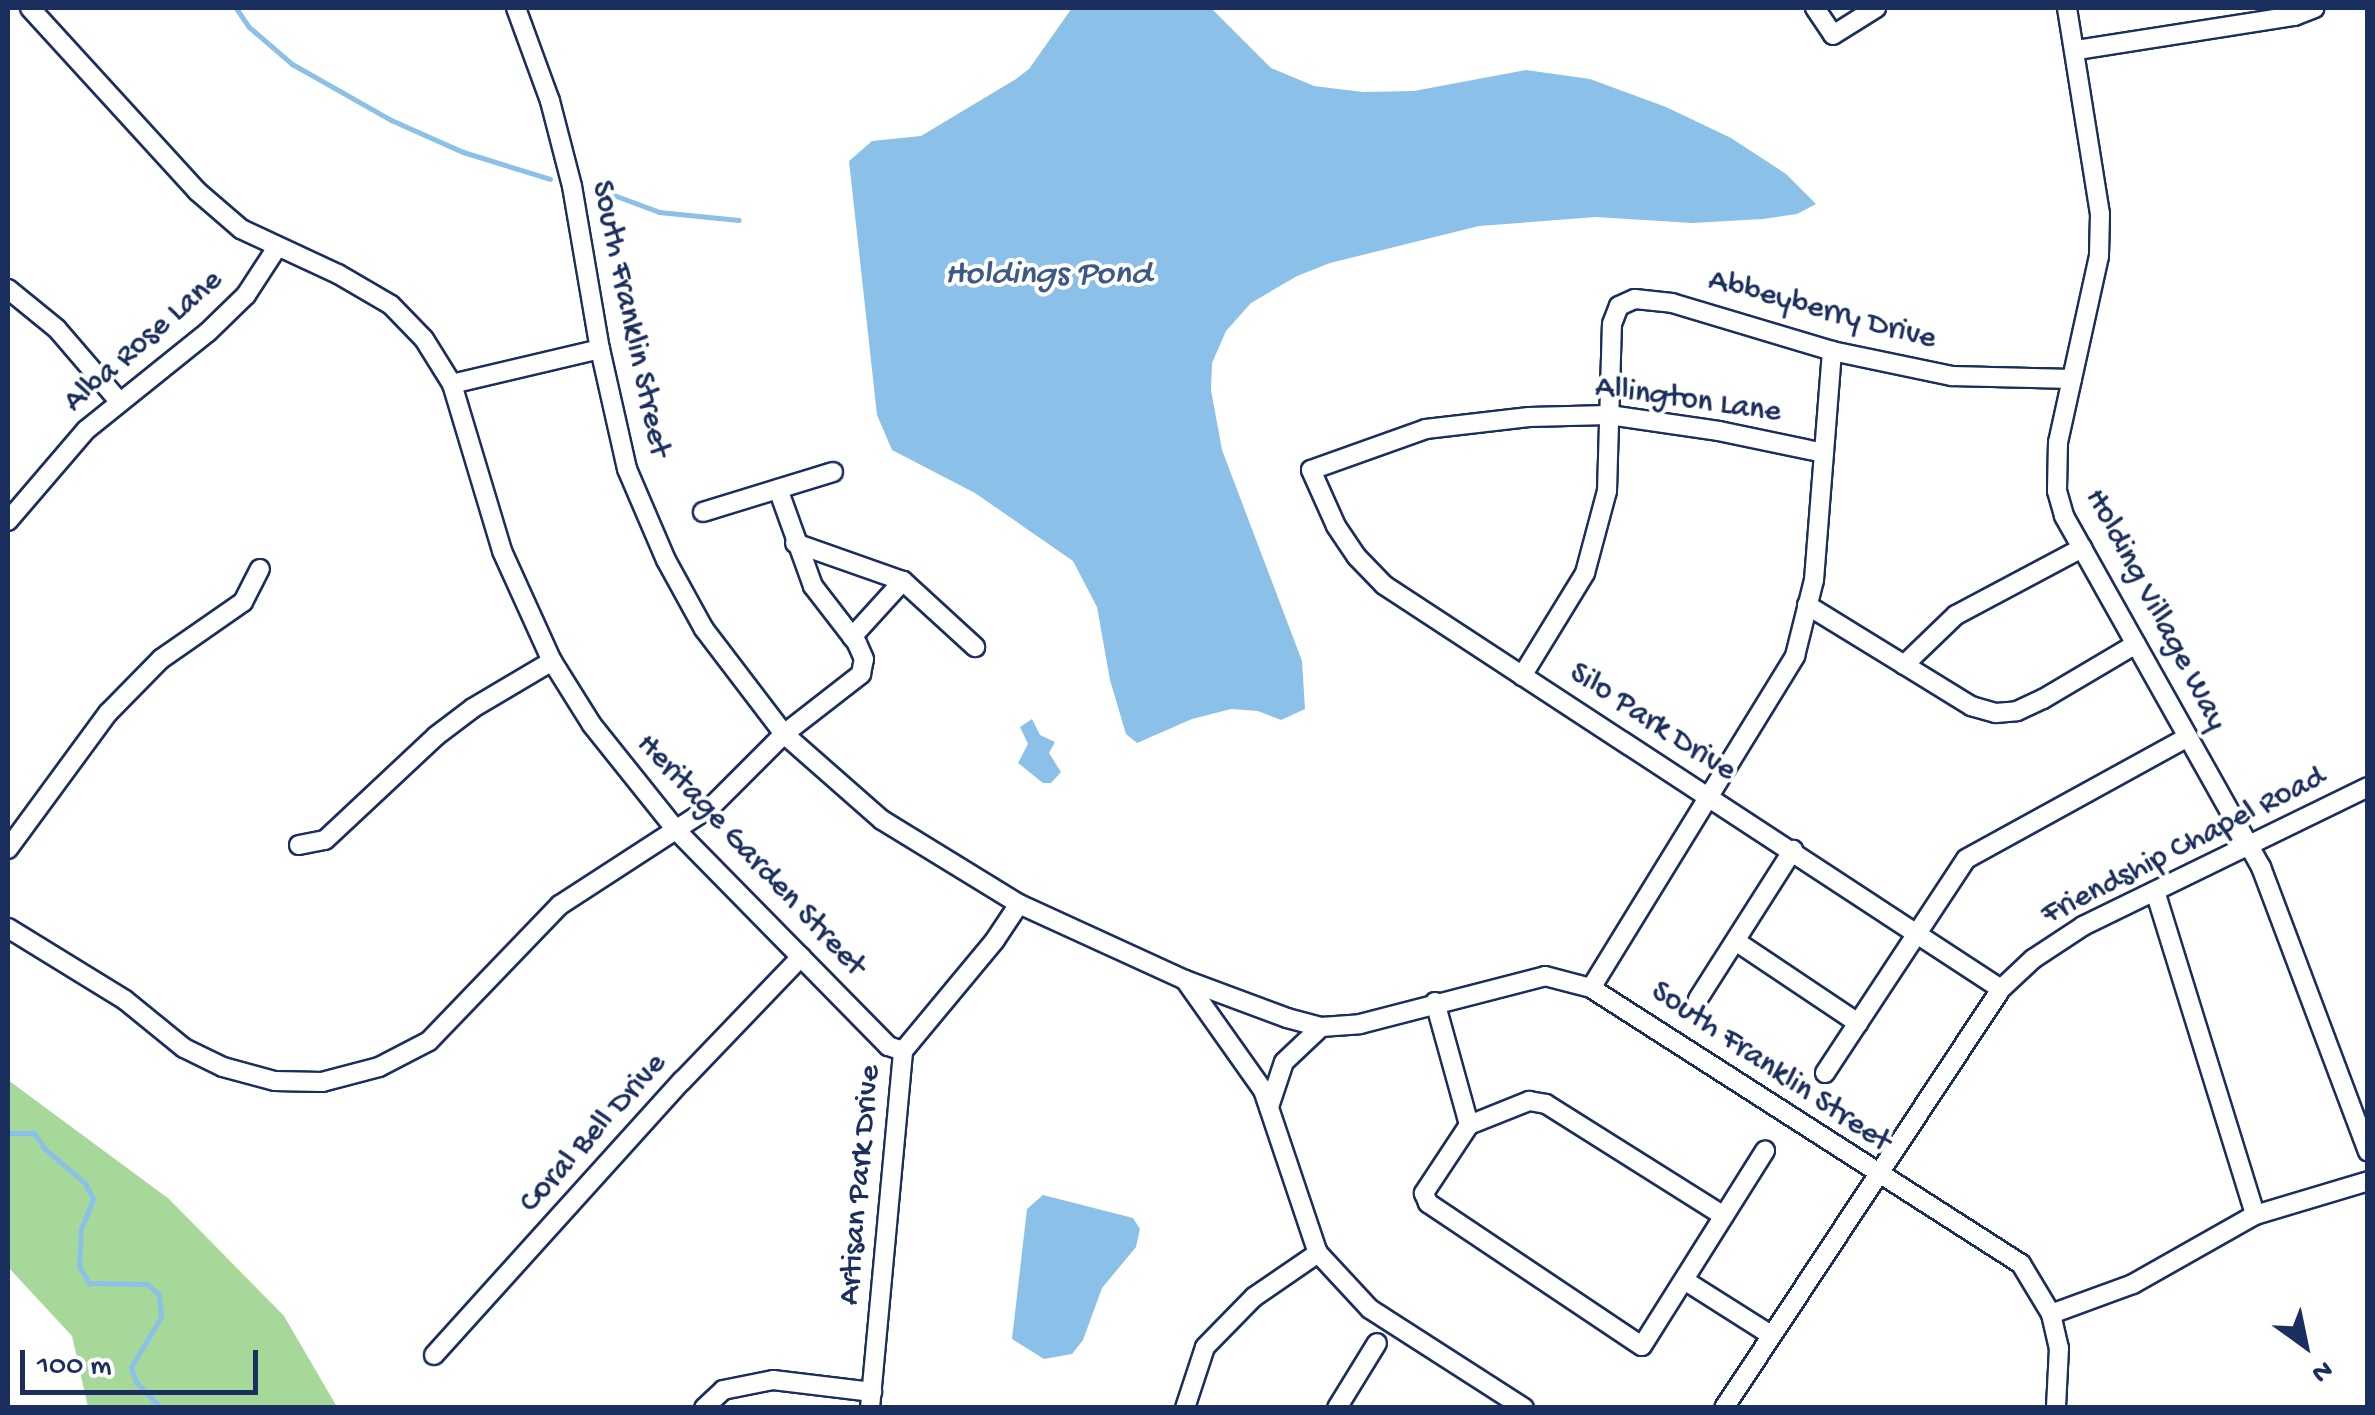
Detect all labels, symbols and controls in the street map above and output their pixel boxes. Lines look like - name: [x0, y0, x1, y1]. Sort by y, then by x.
- street label: South Franklin Street: [581, 177, 677, 461]
- water label: Holdings Pond: [945, 255, 1151, 297]
- street label: Alba Rose Lane: [56, 262, 232, 422]
- street label: Abbeyberry Drive: [1704, 262, 1940, 360]
- street label: Allington Lane: [1593, 369, 1783, 433]
- street label: Holding Village Way: [2075, 483, 2235, 737]
- street label: Silo Park Drive: [1561, 655, 1743, 791]
- street label: Heritage Garden Street: [627, 726, 873, 986]
- street label: Friendship Chapel Road: [2036, 759, 2332, 935]
- street label: South Franklin Street: [1643, 973, 1897, 1163]
- street label: Coral Bell Drive: [512, 1046, 676, 1222]
- street label: Artisan Park Drive: [831, 1063, 891, 1307]
- north arrow: [2255, 1295, 2355, 1395]
- scale bar: [25, 1330, 262, 1392]
- text: 100 m: [37, 1350, 112, 1385]
- text: N: [2305, 1352, 2338, 1389]

